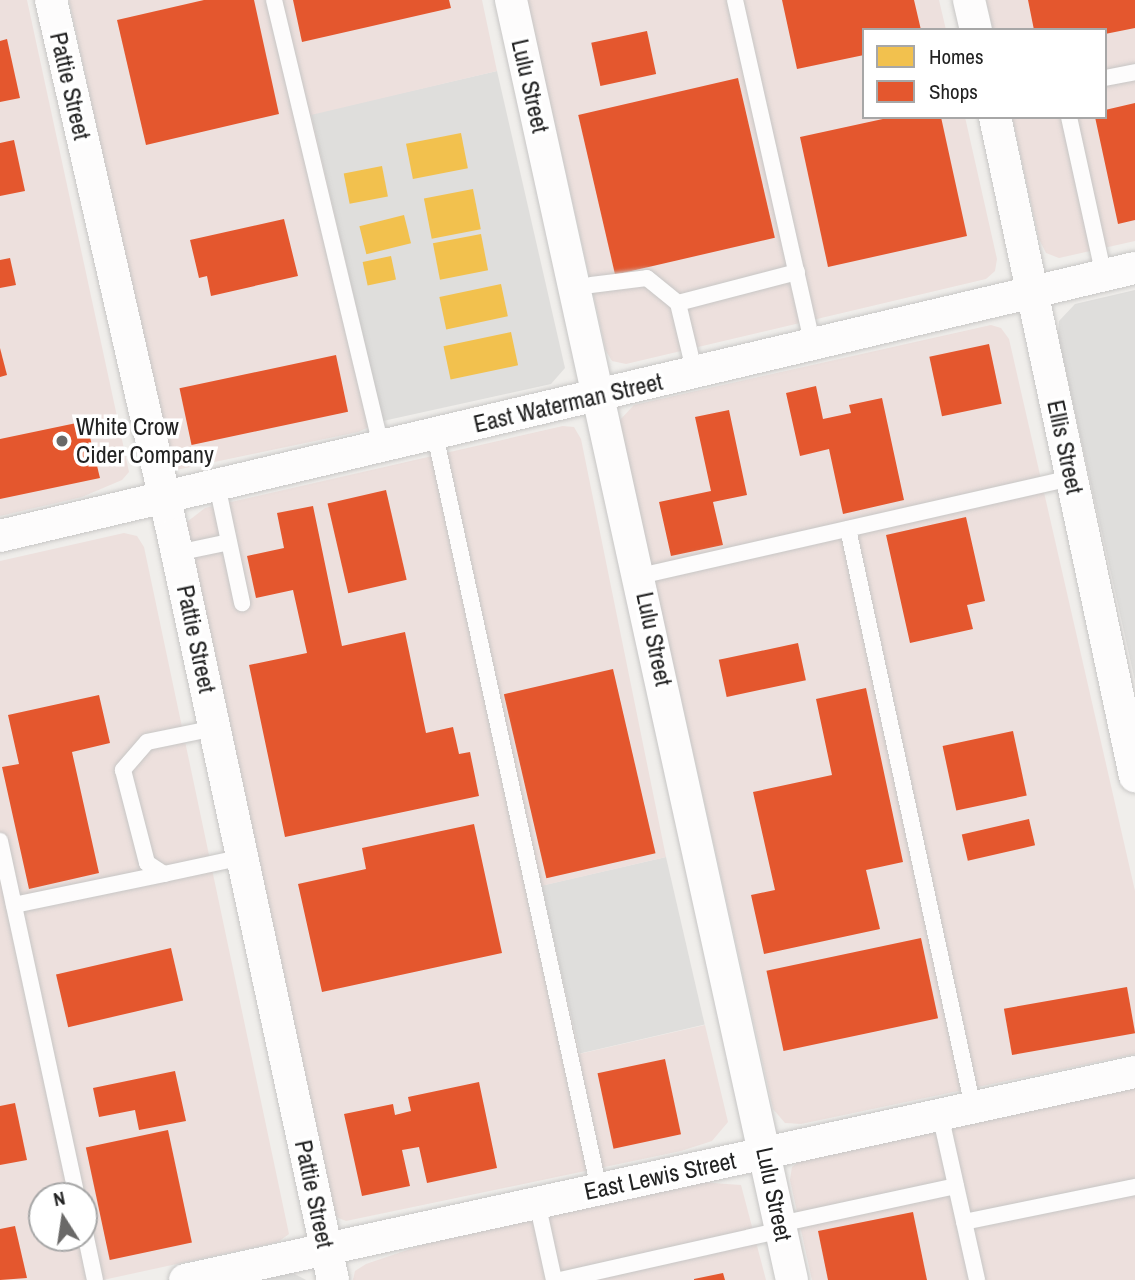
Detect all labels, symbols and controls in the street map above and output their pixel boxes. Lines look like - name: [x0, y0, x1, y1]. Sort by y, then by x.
- legend: [862, 28, 1107, 119]
- street label: Pattie Street: [44, 29, 96, 143]
- street label: Lulu Street: [505, 36, 555, 136]
- text: Homes: [929, 42, 984, 71]
- text: Shops: [929, 77, 978, 106]
- street label: East Waterman Street: [471, 367, 665, 439]
- street label: Ellis Street: [1041, 397, 1089, 497]
- place label: White Crow Cider Company: [76, 413, 214, 469]
- marker: White Crow Cider Company: [54, 433, 70, 449]
- street label: Pattie Street: [171, 582, 221, 696]
- street label: Lulu Street: [630, 589, 678, 689]
- street label: Pattie Street: [289, 1137, 339, 1251]
- street label: Lulu Street: [750, 1144, 798, 1244]
- street label: East Lewis Street: [582, 1146, 738, 1206]
- north arrow: [28, 1182, 98, 1252]
- text: N: [51, 1185, 67, 1212]

